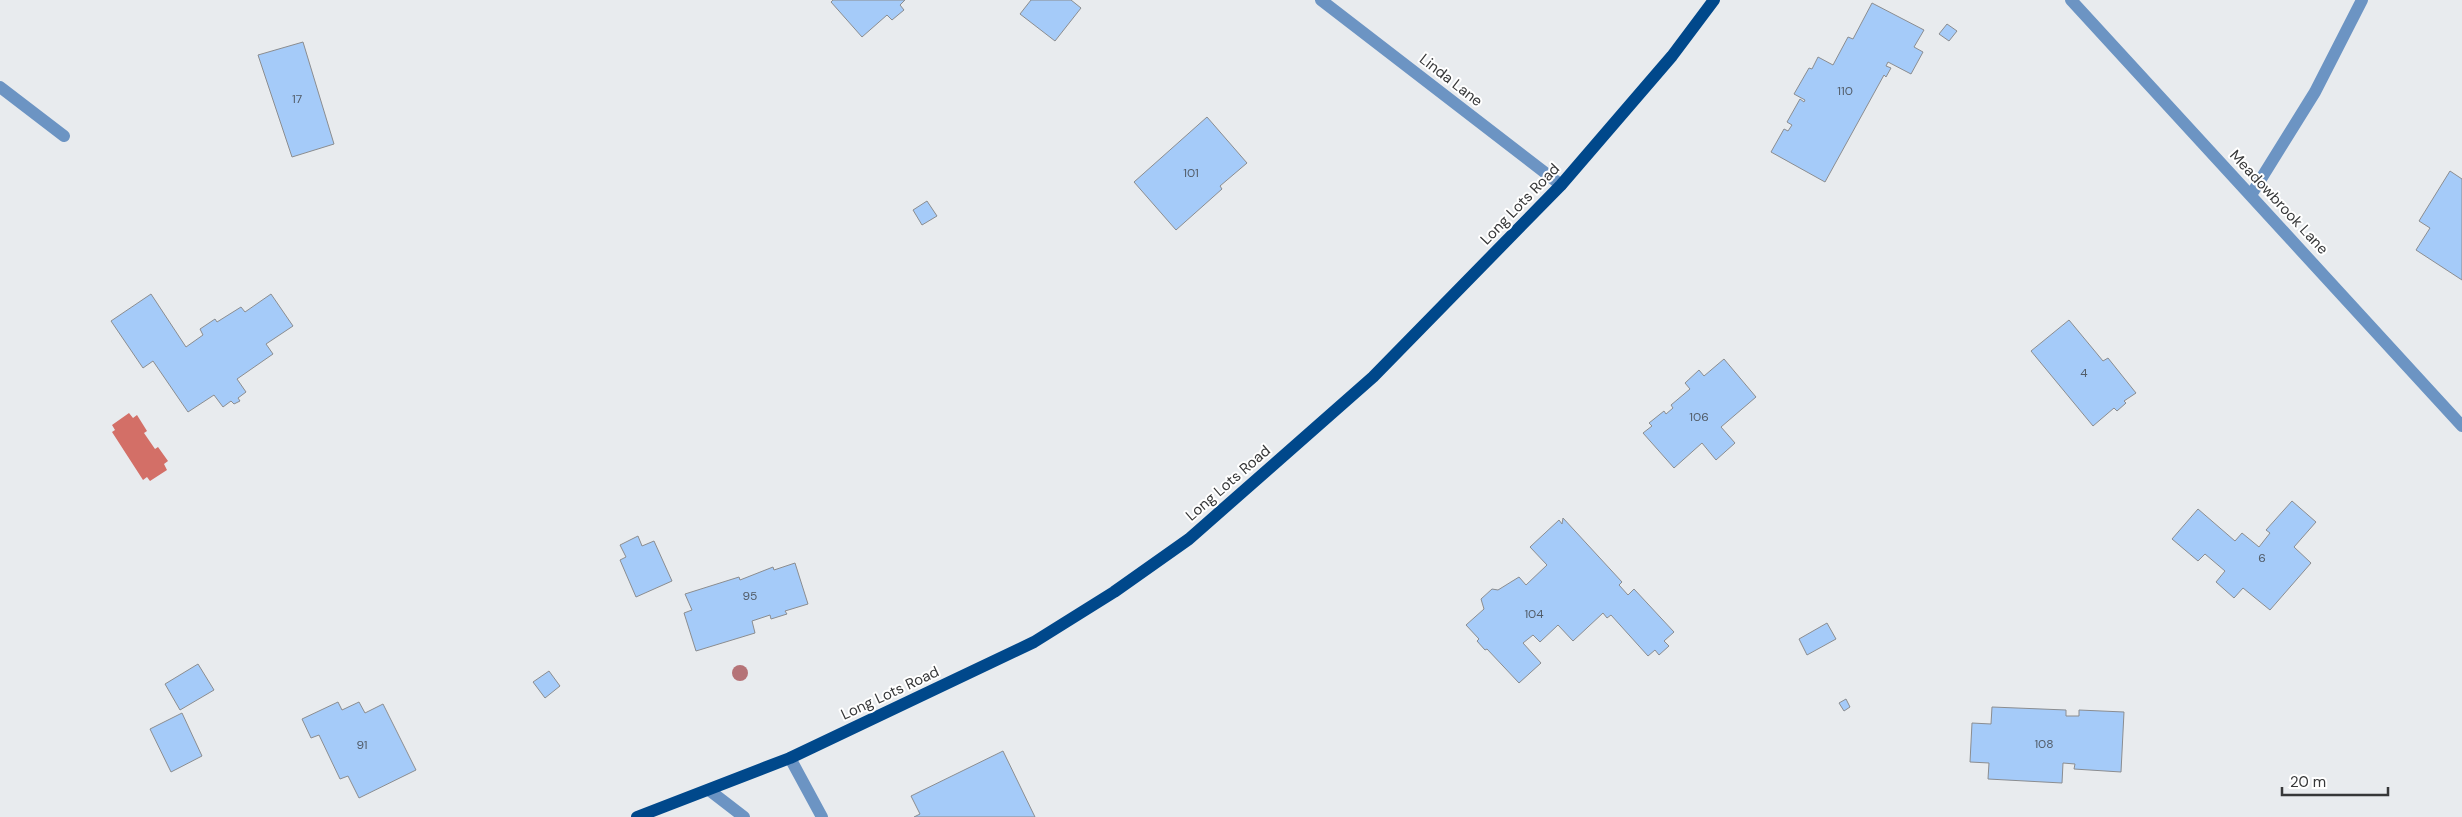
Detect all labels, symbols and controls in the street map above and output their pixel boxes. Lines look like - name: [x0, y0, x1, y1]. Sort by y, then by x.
- street label: Linda Lane: [1415, 49, 1487, 111]
- house number: 110: [1837, 83, 1853, 99]
- house number: 17: [292, 91, 302, 107]
- street label: Meadowbrook Lane: [2225, 145, 2333, 259]
- street label: Long Lots Road: [1476, 159, 1564, 249]
- house number: 101: [1183, 165, 1199, 181]
- house number: 4: [2080, 365, 2088, 381]
- house number: 106: [1689, 409, 1709, 425]
- street label: Long Lots Road: [1181, 441, 1275, 525]
- house number: 6: [2258, 550, 2266, 566]
- house number: 95: [743, 588, 757, 604]
- house number: 104: [1524, 606, 1544, 622]
- street label: Long Lots Road: [838, 662, 942, 724]
- house number: 108: [2034, 736, 2054, 752]
- house number: 91: [356, 737, 368, 753]
- scale bar: [2282, 764, 2388, 796]
- text: 20 m: [2290, 772, 2326, 792]

